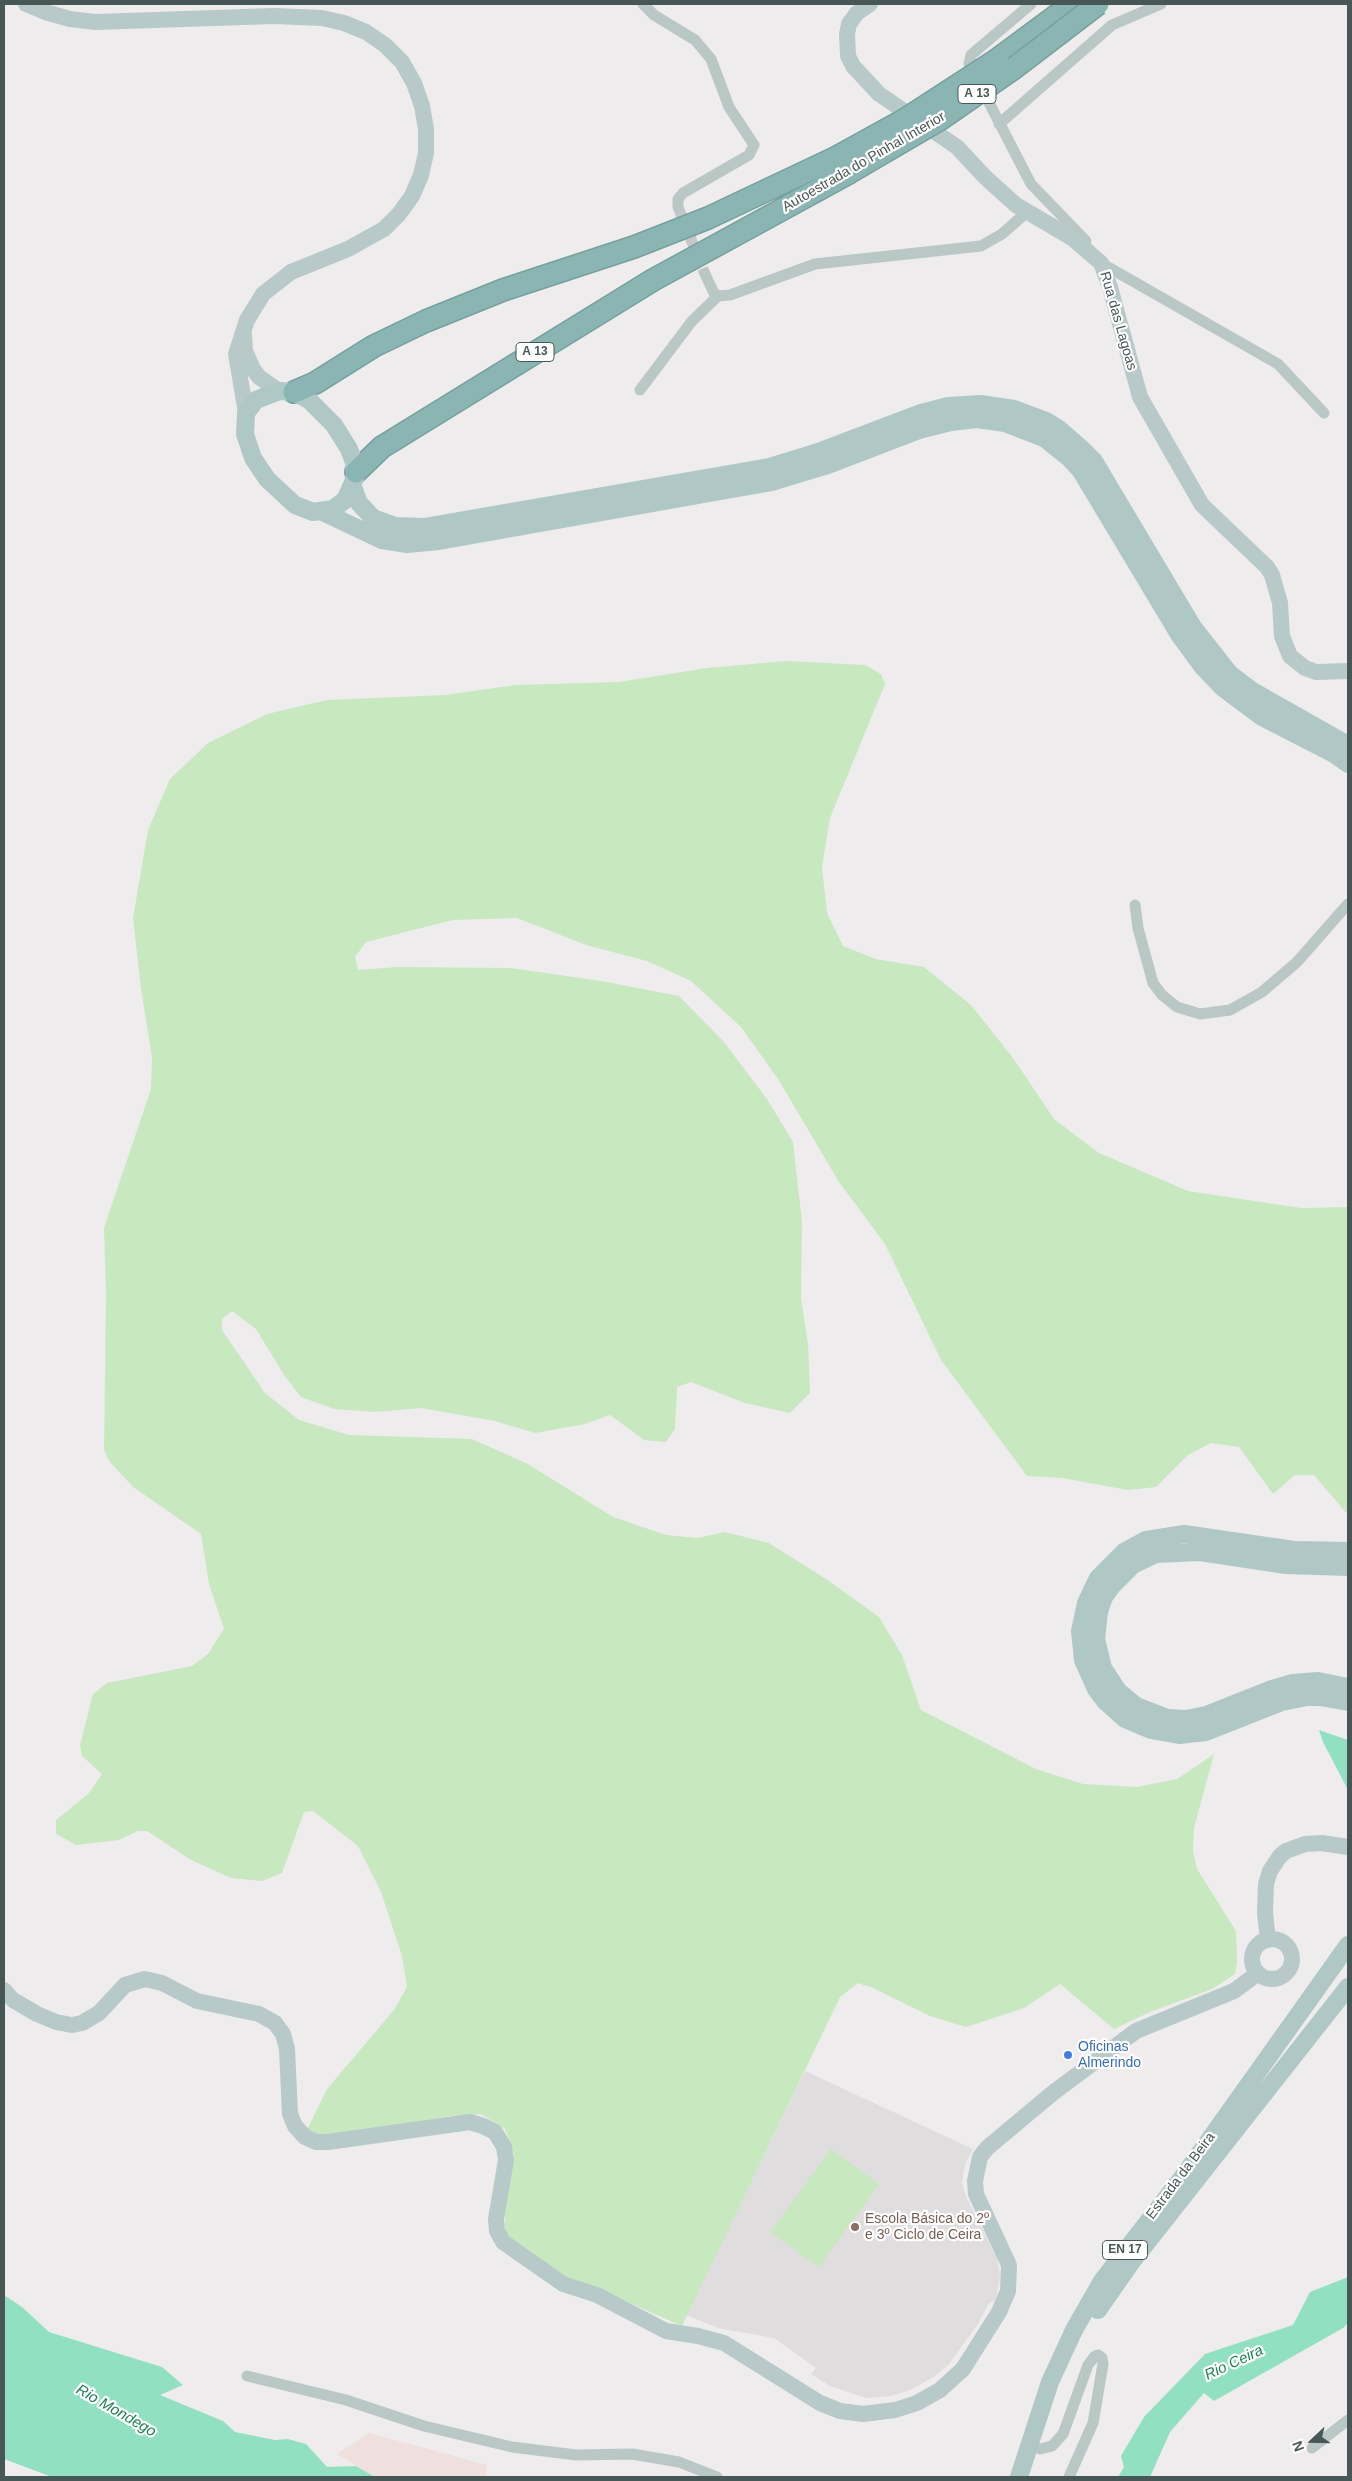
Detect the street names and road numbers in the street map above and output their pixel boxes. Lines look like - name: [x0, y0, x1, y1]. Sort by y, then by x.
- road number: A 13: [958, 85, 996, 104]
- street label: Autoestrada do Pinhal Interior: [780, 108, 948, 216]
- street label: Rua das Lagoas: [1096, 270, 1140, 372]
- road number: A 13: [516, 342, 554, 362]
- street label: Estrada da Beira: [1143, 2129, 1219, 2223]
- road number: EN 17: [1102, 2240, 1148, 2260]

